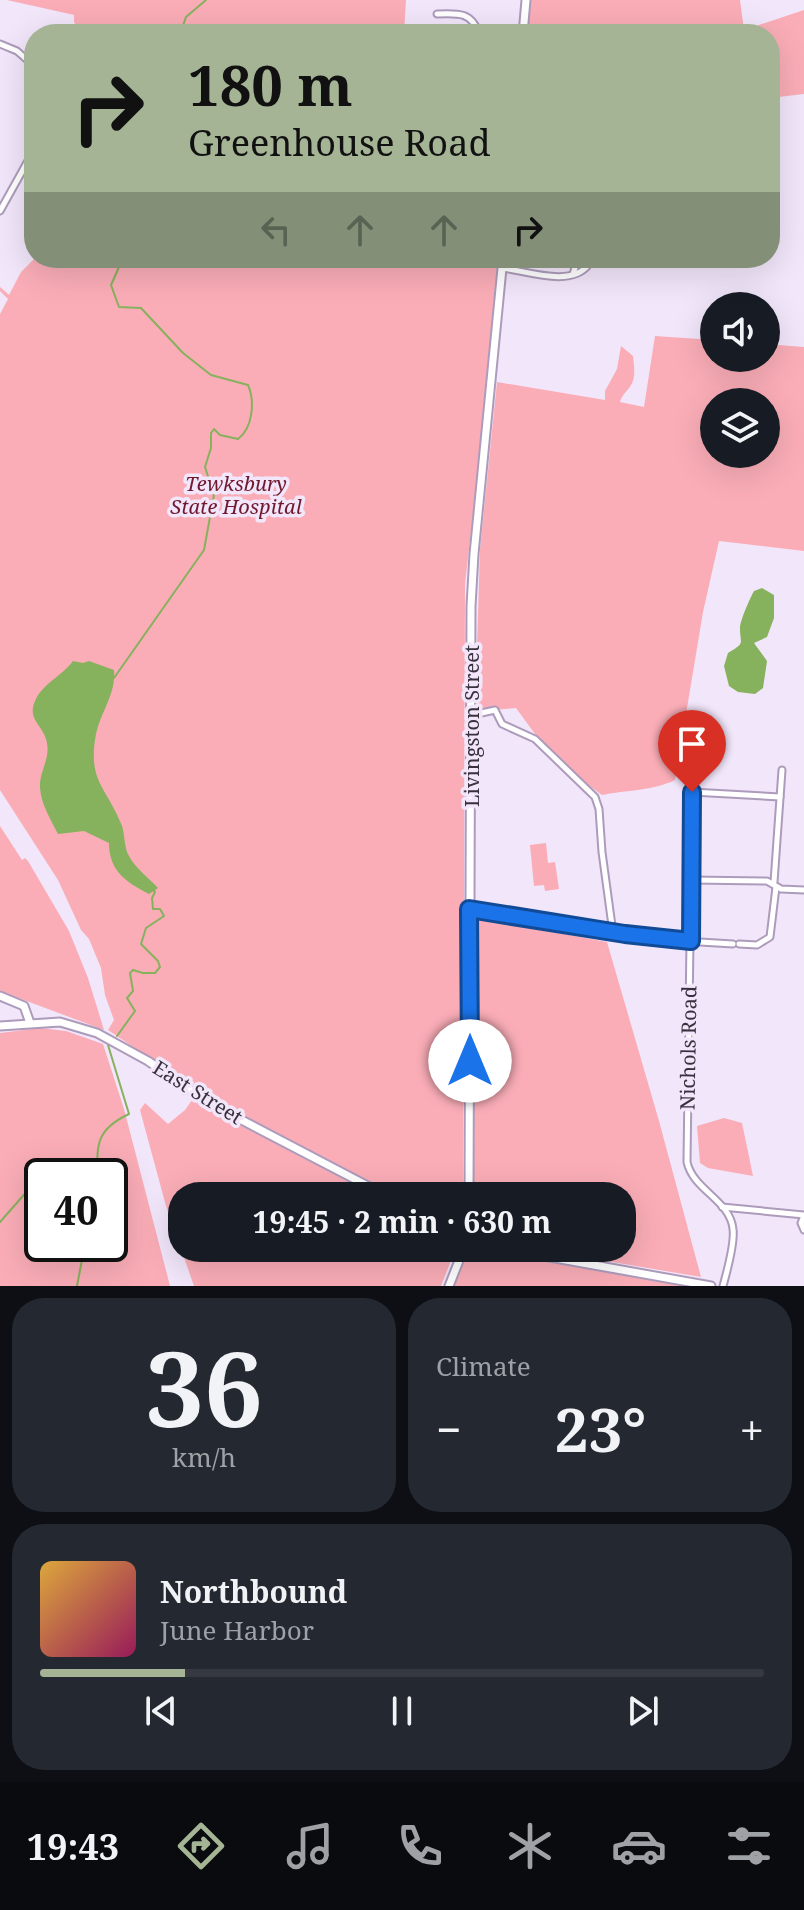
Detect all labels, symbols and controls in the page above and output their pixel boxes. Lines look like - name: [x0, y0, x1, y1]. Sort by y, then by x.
- text: 180 m: [188, 46, 353, 122]
- icon: right: [56, 56, 160, 160]
- text: Greenhouse Road: [188, 118, 491, 167]
- icon: left: [254, 208, 298, 252]
- icon: ahead: [338, 208, 382, 252]
- icon: ahead: [422, 208, 466, 252]
- icon: right: [506, 208, 550, 252]
- map controls: [700, 292, 780, 468]
- button: sound: [700, 292, 780, 372]
- button: layers: [700, 388, 780, 468]
- park label: Tewksbury State Hospital: [170, 470, 302, 520]
- street label: Livingston Street: [458, 645, 485, 807]
- pin: [658, 710, 726, 792]
- icon: arrive: [670, 722, 714, 766]
- street label: Nichols Road: [673, 986, 703, 1110]
- position arrow: [428, 1019, 512, 1103]
- street label: East Street: [148, 1054, 248, 1130]
- speed limit sign: 40: [24, 1158, 128, 1262]
- text: 19:45 · 2 min · 630 m: [253, 1201, 551, 1242]
- text: 36: [145, 1316, 263, 1457]
- text: Climate: [436, 1348, 531, 1384]
- text: 23°: [555, 1388, 646, 1470]
- text: −: [436, 1399, 461, 1459]
- text: +: [739, 1399, 764, 1459]
- text: km/h: [172, 1439, 236, 1475]
- text: Northbound: [160, 1571, 347, 1612]
- text: June Harbor: [160, 1612, 314, 1648]
- icon: previous: [139, 1689, 183, 1733]
- icon: pause: [380, 1689, 424, 1733]
- icon: next: [621, 1689, 665, 1733]
- icon: directions: [173, 1818, 229, 1874]
- icon: music: [282, 1818, 338, 1874]
- icon: phone: [392, 1818, 448, 1874]
- icon: climate: [502, 1818, 558, 1874]
- icon: car: [611, 1818, 667, 1874]
- icon: filters: [721, 1818, 777, 1874]
- text: 19:43: [27, 1822, 119, 1871]

